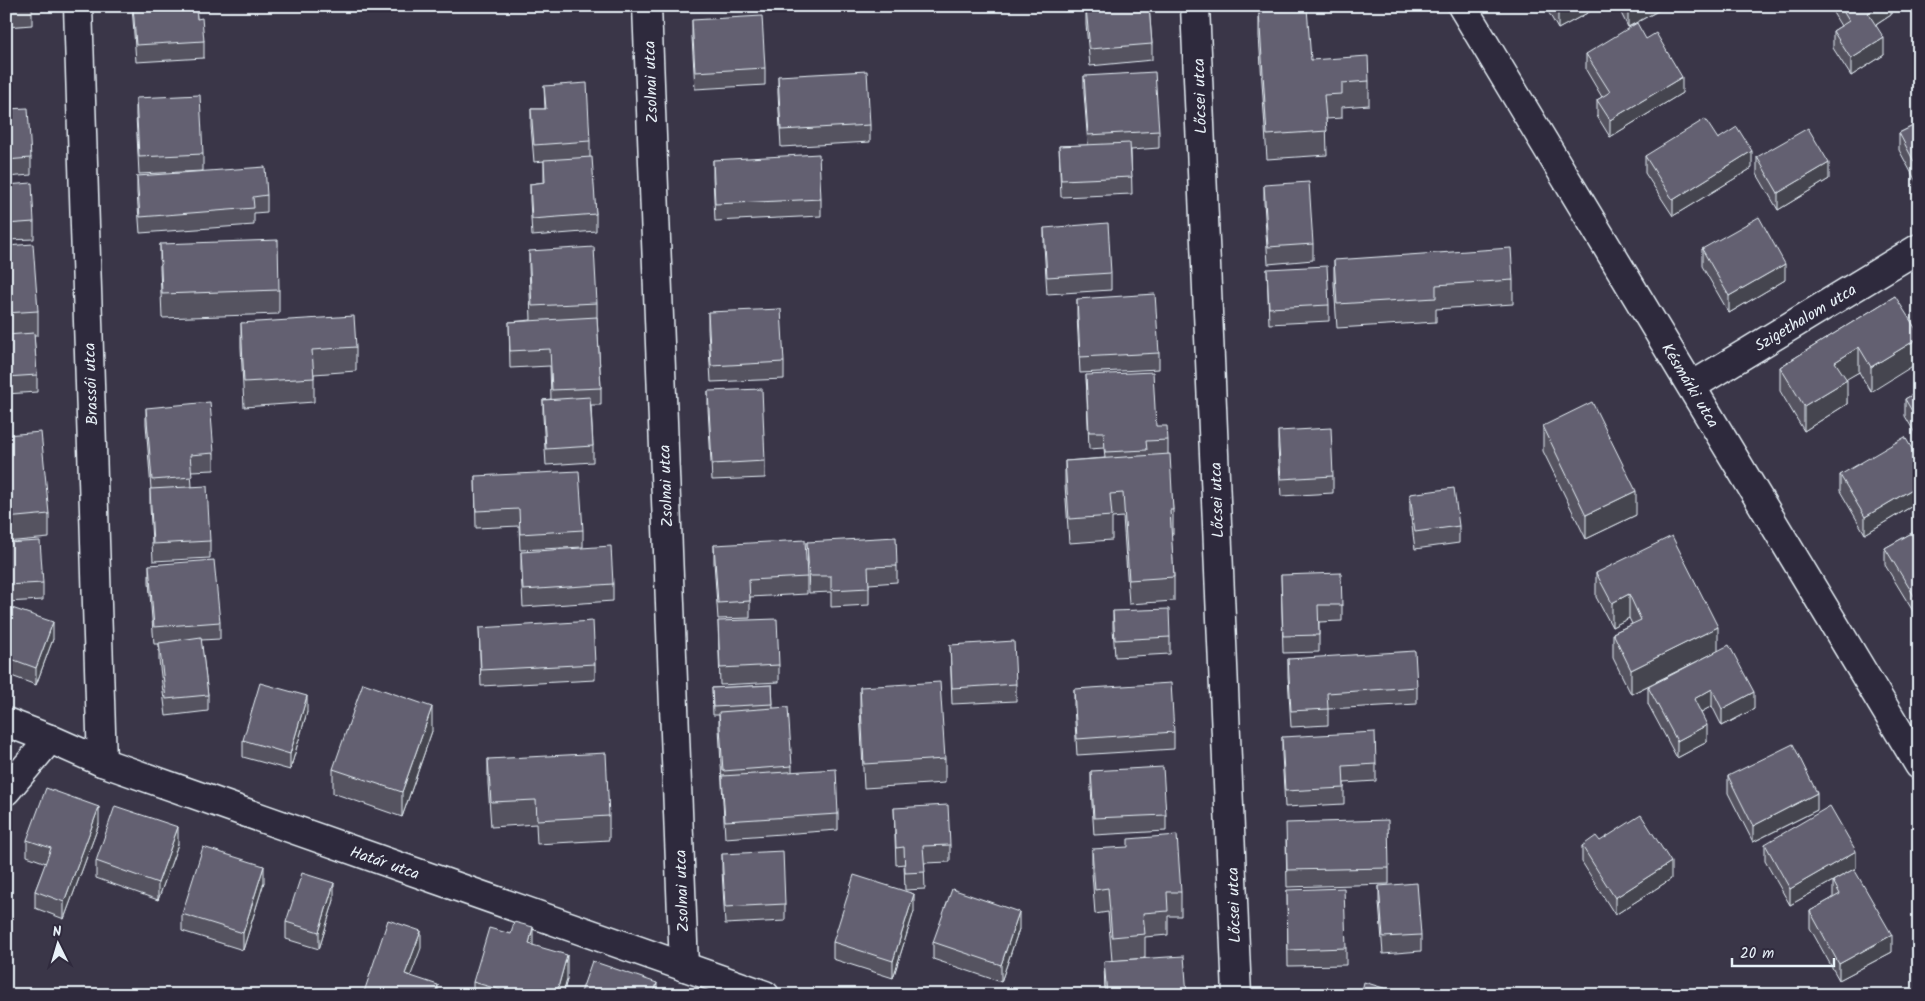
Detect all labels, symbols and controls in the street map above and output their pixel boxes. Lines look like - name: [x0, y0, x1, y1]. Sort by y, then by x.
- street label: Zsolnai utca: [638, 40, 665, 124]
- street label: Lőcsei utca: [1187, 58, 1214, 134]
- street label: Szigethalom utca: [1750, 278, 1862, 359]
- street label: Késmárki utca: [1655, 339, 1725, 433]
- street label: Brassói utca: [78, 342, 105, 426]
- street label: Zsolnai utca: [653, 444, 680, 528]
- street label: Lőcsei utca: [1204, 462, 1231, 538]
- street label: Határ utca: [346, 840, 423, 887]
- street label: Zsolnai utca: [669, 849, 696, 933]
- street label: Lőcsei utca: [1221, 867, 1248, 943]
- north arrow: [32, 918, 82, 968]
- text: N: [52, 921, 62, 943]
- scale bar: [1732, 936, 1835, 968]
- text: 20 m: [1740, 942, 1774, 966]

